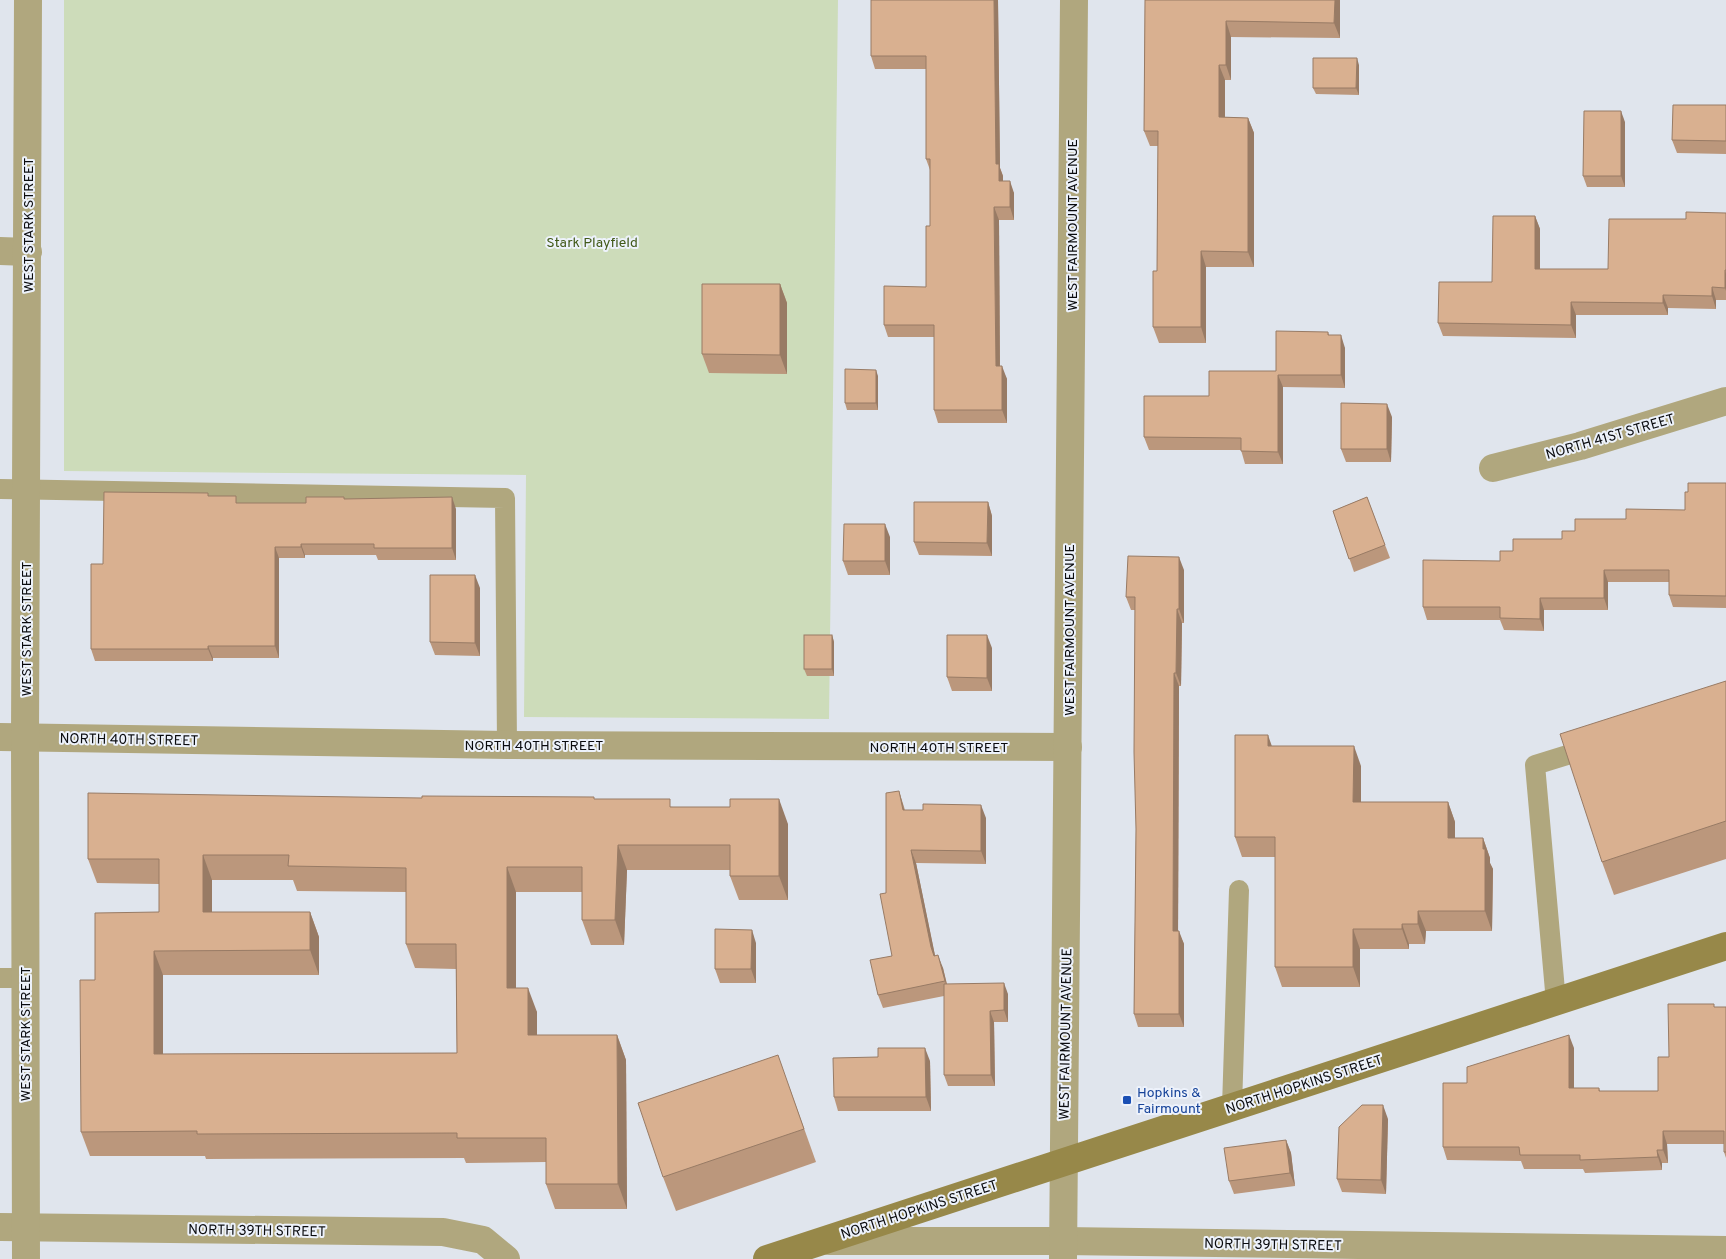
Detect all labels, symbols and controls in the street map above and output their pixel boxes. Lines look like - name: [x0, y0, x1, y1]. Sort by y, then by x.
- street label: WEST FAIRMOUNT AVENUE: [1065, 139, 1082, 311]
- street label: WEST STARK STREET: [21, 158, 38, 292]
- park label: Stark Playfield: [546, 235, 638, 252]
- street label: NORTH 41ST STREET: [1544, 411, 1677, 464]
- street label: WEST FAIRMOUNT AVENUE: [1062, 544, 1079, 716]
- street label: WEST STARK STREET: [19, 562, 36, 696]
- street label: NORTH 40TH STREET: [59, 731, 199, 750]
- street label: NORTH 40TH STREET: [464, 738, 604, 755]
- street label: NORTH 40TH STREET: [869, 740, 1009, 757]
- street label: WEST FAIRMOUNT AVENUE: [1057, 948, 1076, 1120]
- street label: WEST STARK STREET: [18, 967, 35, 1101]
- street label: NORTH HOPKINS STREET: [1224, 1052, 1385, 1119]
- place label: Hopkins & Fairmount: [1137, 1085, 1201, 1118]
- marker: Hopkins & Fairmount: [1121, 1094, 1133, 1106]
- street label: NORTH HOPKINS STREET: [839, 1177, 1000, 1244]
- street label: NORTH 39TH STREET: [188, 1222, 326, 1241]
- street label: NORTH 39TH STREET: [1204, 1236, 1342, 1255]

